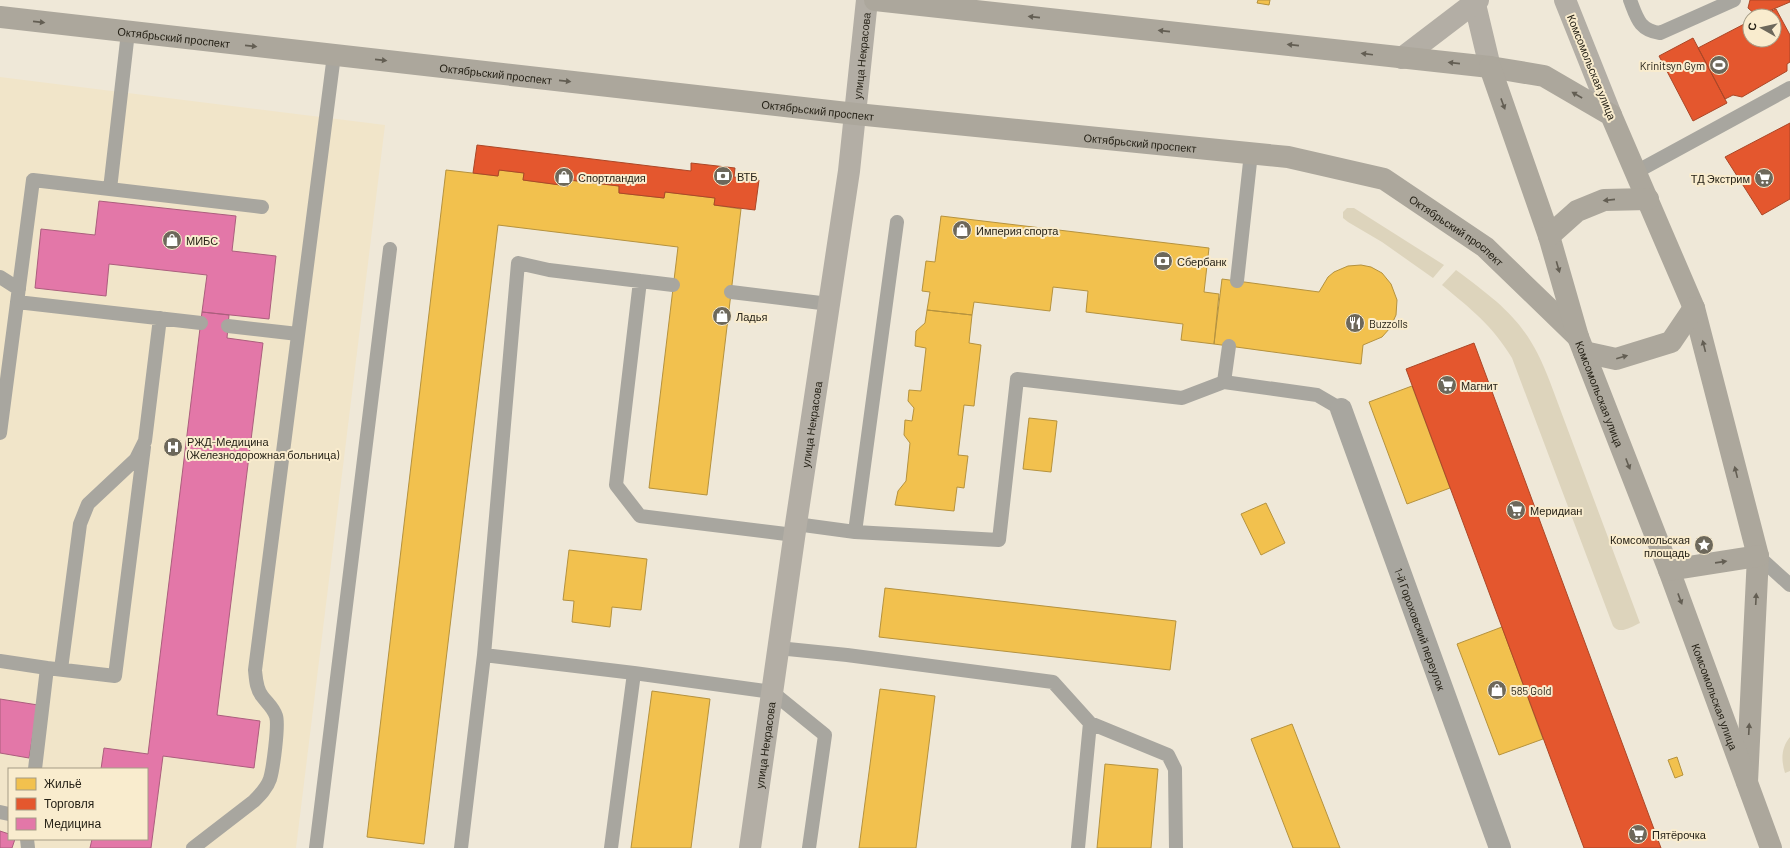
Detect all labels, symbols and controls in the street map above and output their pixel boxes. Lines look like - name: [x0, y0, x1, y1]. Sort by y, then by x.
- north arrow: [1742, 8, 1782, 48]
- street label: улица Некрасова: [850, 11, 872, 100]
- street label: Комсомольская улица: [1565, 12, 1619, 122]
- one-way arrow: [1028, 14, 1041, 20]
- one-way arrow: [33, 18, 45, 25]
- text: С: [1745, 22, 1759, 31]
- street label: Октябрьский проспект: [117, 24, 231, 50]
- one-way arrow: [1158, 28, 1170, 34]
- one-way arrow: [245, 42, 257, 49]
- one-way arrow: [1287, 42, 1299, 49]
- one-way arrow: [1361, 50, 1373, 57]
- sports icon: Krinitsyn Gym: [1708, 54, 1730, 76]
- one-way arrow: [375, 57, 387, 63]
- place label: Krinitsyn Gym: [1640, 59, 1705, 72]
- street label: Октябрьский проспект: [439, 60, 553, 86]
- one-way arrow: [1448, 60, 1460, 67]
- one-way arrow: [559, 78, 571, 84]
- one-way arrow: [1572, 92, 1583, 99]
- street label: Октябрьский проспект: [761, 97, 875, 122]
- one-way arrow: [1500, 99, 1506, 111]
- street label: Октябрьский проспект: [1083, 130, 1197, 154]
- bank icon: ВТБ: [712, 165, 734, 187]
- shop icon: Спортландия: [553, 166, 575, 188]
- supermarket icon: ТД Экстрим: [1753, 167, 1775, 189]
- place label: ВТБ: [737, 170, 758, 183]
- place label: Спортландия: [578, 171, 646, 184]
- place label: ТД Экстрим: [1691, 172, 1750, 185]
- street label: Октябрьский проспект: [1407, 192, 1507, 268]
- one-way arrow: [1603, 197, 1615, 204]
- shop icon: Империя спорта: [951, 219, 973, 241]
- place label: Империя спорта: [976, 224, 1059, 237]
- shop icon: МИБС: [161, 229, 183, 251]
- place label: МИБС: [186, 234, 218, 247]
- bank icon: Сбербанк: [1152, 250, 1174, 272]
- place label: Сбербанк: [1177, 255, 1227, 268]
- one-way arrow: [1555, 261, 1561, 273]
- shop icon: Ладья: [711, 305, 733, 327]
- place label: Ладья: [736, 310, 767, 323]
- restaurant icon: Buzzolls: [1344, 312, 1366, 334]
- place label: Buzzolls: [1369, 317, 1408, 330]
- street label: Комсомольская улица: [1574, 339, 1627, 449]
- one-way arrow: [1700, 340, 1706, 352]
- one-way arrow: [1616, 354, 1628, 360]
- supermarket icon: Магнит: [1436, 374, 1458, 396]
- street label: улица Некрасова: [798, 379, 824, 468]
- place label: Магнит: [1461, 379, 1498, 392]
- place label: РЖД-Медицина (Железнодорожная больница): [186, 435, 339, 461]
- hospital icon: РЖД-Медицина (Железнодорожная больница): [162, 436, 184, 458]
- one-way arrow: [1626, 459, 1632, 471]
- one-way arrow: [1733, 465, 1739, 477]
- supermarket icon: Меридиан: [1505, 499, 1527, 521]
- place label: Меридиан: [1530, 504, 1582, 517]
- place label: Комсомольская площадь: [1610, 533, 1690, 559]
- place icon: Комсомольская площадь: [1693, 534, 1715, 556]
- one-way arrow: [1715, 559, 1728, 565]
- street label: 1-й Гороховский переулок: [1393, 566, 1449, 692]
- one-way arrow: [1677, 593, 1683, 605]
- one-way arrow: [1752, 593, 1759, 605]
- street label: Комсомольская улица: [1690, 641, 1741, 752]
- shop icon: 585 Gold: [1486, 679, 1508, 701]
- place label: 585 Gold: [1511, 684, 1552, 697]
- street label: улица Некрасова: [752, 700, 777, 789]
- one-way arrow: [1746, 723, 1753, 735]
- legend: [8, 768, 148, 840]
- text: Жильё: [44, 776, 82, 790]
- text: Торговля: [44, 796, 94, 811]
- text: Медицина: [44, 816, 101, 831]
- supermarket icon: Пятёрочка: [1627, 823, 1649, 845]
- place label: Пятёрочка: [1652, 828, 1707, 841]

